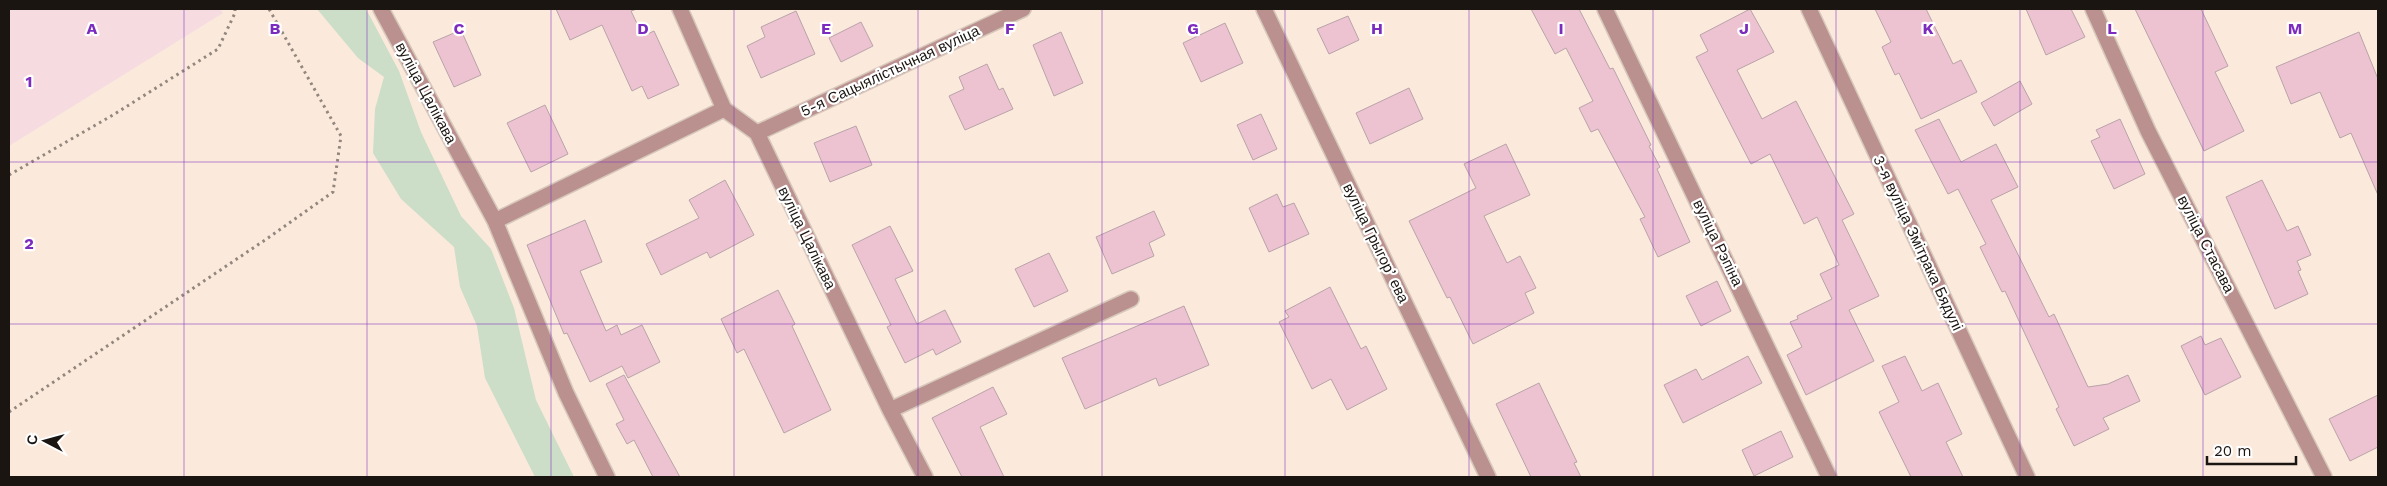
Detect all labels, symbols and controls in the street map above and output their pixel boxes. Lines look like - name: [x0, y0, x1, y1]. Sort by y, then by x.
- text: A: [87, 19, 98, 38]
- text: B: [270, 19, 281, 38]
- text: C: [454, 19, 465, 38]
- text: D: [637, 19, 649, 38]
- text: E: [821, 19, 831, 38]
- text: F: [1005, 19, 1015, 38]
- text: G: [1187, 19, 1199, 38]
- text: H: [1371, 19, 1383, 38]
- text: I: [1558, 19, 1564, 38]
- text: J: [1739, 19, 1749, 38]
- text: K: [1922, 19, 1934, 38]
- text: L: [2107, 19, 2117, 38]
- text: M: [2288, 19, 2302, 38]
- street label: 5-я Сацыялістычная вуліца: [798, 21, 983, 120]
- street label: вуліца Цалікава: [392, 39, 461, 147]
- text: 1: [26, 72, 32, 91]
- street label: 3-я вуліца Змітрака Бядулі: [1869, 153, 1967, 333]
- street label: вуліца Грыгорʼева: [1339, 180, 1413, 306]
- street label: вуліца Цалікава: [774, 184, 840, 293]
- street label: вуліца Стасава: [2174, 192, 2239, 296]
- street label: вуліца Рэпіна: [1689, 197, 1747, 290]
- text: 2: [24, 234, 34, 253]
- north arrow: [20, 416, 70, 466]
- text: С: [24, 434, 41, 446]
- scale bar: [2207, 434, 2296, 466]
- text: 20 m: [2214, 442, 2252, 460]

